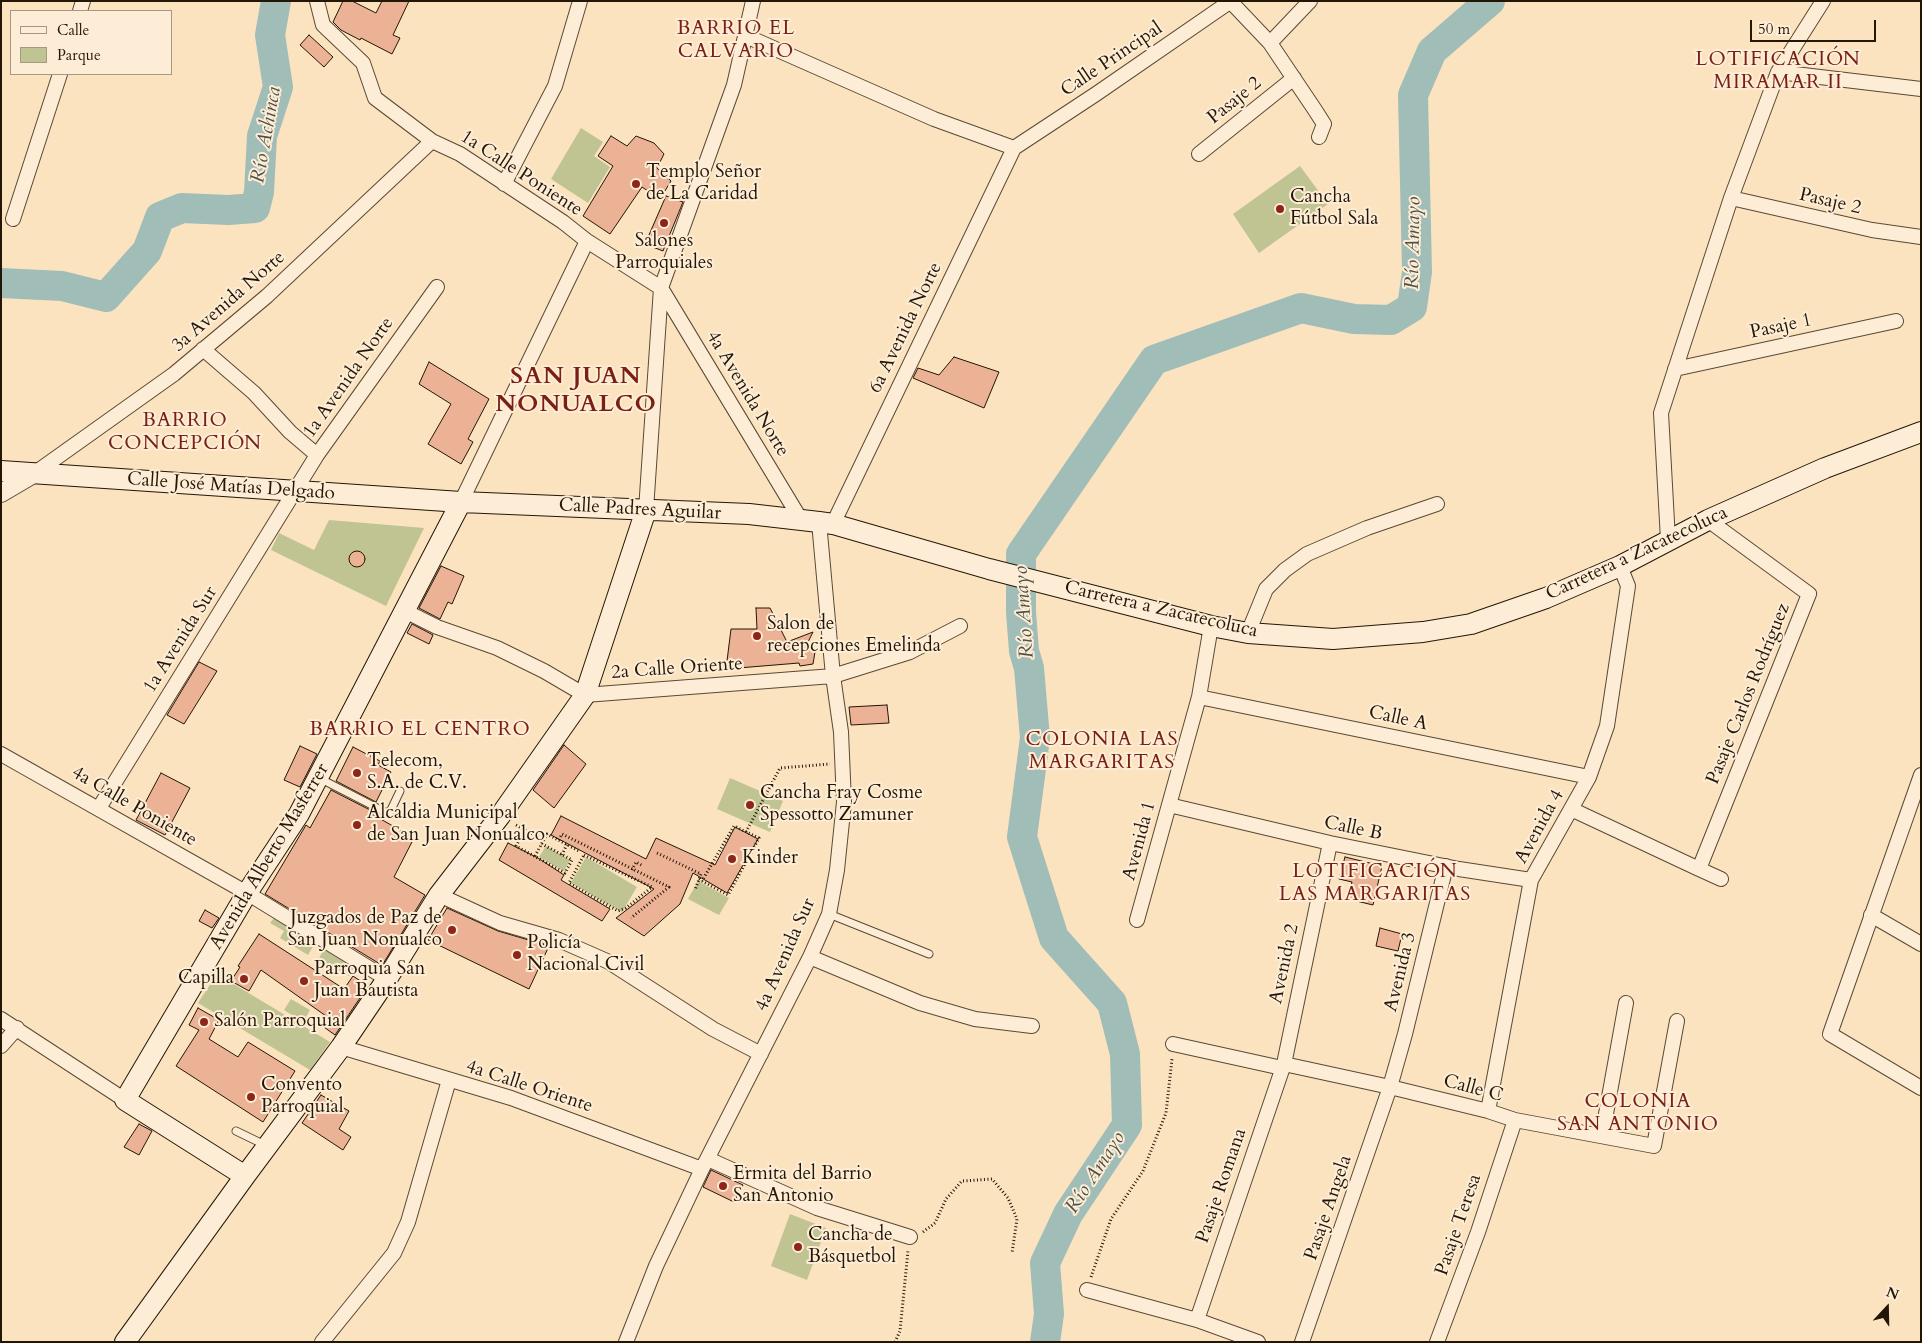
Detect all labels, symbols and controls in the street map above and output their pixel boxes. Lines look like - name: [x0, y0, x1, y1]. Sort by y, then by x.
- legend: [10, 10, 172, 75]
- scale bar: [1752, 10, 1878, 42]
- district label: BARRIO EL CALVARIO: [676, 17, 796, 64]
- street label: Calle Principal: [1057, 18, 1167, 102]
- text: 50 m: [1758, 19, 1790, 39]
- text: Calle: [57, 20, 89, 40]
- text: Parque: [57, 45, 101, 65]
- district label: LOTIFICACIÓN MIRAMAR II: [1694, 48, 1862, 95]
- street label: Pasaje 2: [1203, 72, 1267, 130]
- water label: Río Achinca: [247, 85, 287, 185]
- street label: 1a Calle Poniente: [456, 126, 586, 222]
- place label: Templo Señor de La Caridad: [646, 162, 761, 206]
- marker: Templo Señor de La Caridad: [630, 178, 642, 190]
- street label: Pasaje 2: [1797, 184, 1863, 220]
- place label: Cancha Fútbol Sala: [1290, 187, 1378, 231]
- water label: Río Amayo: [1401, 196, 1427, 290]
- marker: Cancha Fútbol Sala: [1274, 203, 1286, 215]
- marker: Salones Parroquiales: [658, 217, 670, 229]
- place label: Salones Parroquiales: [615, 231, 713, 275]
- street label: 3a Avenida Norte: [168, 247, 290, 357]
- street label: 6a Avenida Norte: [865, 259, 947, 397]
- street label: Pasaje 1: [1748, 309, 1814, 345]
- street label: 1a Avenida Norte: [299, 313, 399, 443]
- street label: 4a Avenida Norte: [701, 327, 793, 461]
- district label: SAN JUAN NONUALCO: [494, 363, 658, 419]
- district label: BARRIO CONCEPCIÓN: [107, 409, 263, 456]
- street label: Calle José Matías Delgado: [126, 468, 336, 506]
- street label: Calle Padres Aguilar: [558, 494, 722, 526]
- street label: Carretera a Zacatecoluca: [1543, 502, 1731, 606]
- water label: Río Amayo: [1010, 565, 1040, 659]
- street label: Carretera a Zacatecoluca: [1062, 577, 1260, 643]
- street label: 1a Avenida Sur: [139, 583, 223, 697]
- street label: Pasaje Carlos Rodríguez: [1702, 600, 1796, 788]
- place label: Salon de recepciones Emelinda: [767, 614, 941, 658]
- marker: Salon de recepciones Emelinda: [751, 630, 763, 642]
- street label: 2a Calle Oriente: [610, 653, 744, 685]
- street label: Calle A: [1366, 702, 1430, 736]
- district label: BARRIO EL CENTRO: [307, 718, 533, 742]
- district label: COLONIA LAS MARGARITAS: [1024, 728, 1180, 775]
- place label: Telecom, S.A. de C.V.: [367, 751, 467, 795]
- street label: Avenida Alberto Masferrer: [205, 760, 335, 954]
- street label: 4a Calle Poniente: [67, 762, 201, 852]
- marker: Telecom, S.A. de C.V.: [351, 767, 363, 779]
- place label: Cancha Fray Cosme Spessotto Zamuner: [760, 783, 923, 827]
- street label: Avenida 4: [1510, 786, 1570, 868]
- marker: Cancha Fray Cosme Spessotto Zamuner: [744, 799, 756, 811]
- street label: Avenida 1: [1118, 799, 1162, 883]
- place label: Alcaldia Municipal de San Juan Nonualco: [367, 803, 545, 847]
- street label: Calle B: [1322, 812, 1384, 846]
- marker: Alcaldia Municipal de San Juan Nonualco: [351, 819, 363, 831]
- place label: Kinder: [742, 848, 798, 870]
- marker: Kinder: [726, 853, 738, 865]
- district label: LOTIFICACIÓN LAS MARGARITAS: [1277, 860, 1473, 907]
- street label: 4a Avenida Sur: [751, 895, 821, 1015]
- place label: Juzgados de Paz de San Juan Nonualco: [288, 908, 442, 952]
- street label: Avenida 2: [1265, 922, 1305, 1006]
- marker: Juzgados de Paz de San Juan Nonualco: [446, 924, 458, 936]
- street label: Avenida 3: [1380, 930, 1422, 1014]
- place label: Policía Nacional Civil: [527, 933, 644, 977]
- marker: Policía Nacional Civil: [511, 949, 523, 961]
- place label: Parroquia San Juan Bautista: [314, 959, 425, 1003]
- place label: Capilla: [178, 968, 234, 990]
- marker: Capilla: [238, 973, 250, 985]
- marker: Parroquia San Juan Bautista: [298, 975, 310, 987]
- place label: Salón Parroquial: [214, 1011, 345, 1033]
- marker: Salón Parroquial: [198, 1016, 210, 1028]
- street label: 4a Calle Oriente: [463, 1056, 595, 1118]
- street label: Calle C: [1441, 1070, 1505, 1108]
- place label: Convento Parroquial: [261, 1075, 344, 1119]
- district label: COLONIA SAN ANTONIO: [1556, 1090, 1720, 1137]
- marker: Convento Parroquial: [245, 1091, 257, 1103]
- street label: Pasaje Romana: [1192, 1126, 1252, 1246]
- water label: Río Amayo: [1061, 1128, 1131, 1218]
- street label: Pasaje Angela: [1300, 1152, 1358, 1264]
- place label: Ermita del Barrio San Antonio: [733, 1164, 872, 1208]
- street label: Pasaje Teresa: [1431, 1171, 1487, 1279]
- marker: Ermita del Barrio San Antonio: [717, 1180, 729, 1192]
- place label: Cancha de Básquetbol: [808, 1225, 896, 1269]
- marker: Cancha de Básquetbol: [792, 1241, 804, 1253]
- text: N: [1883, 1282, 1902, 1305]
- north arrow: [1862, 1283, 1912, 1333]

